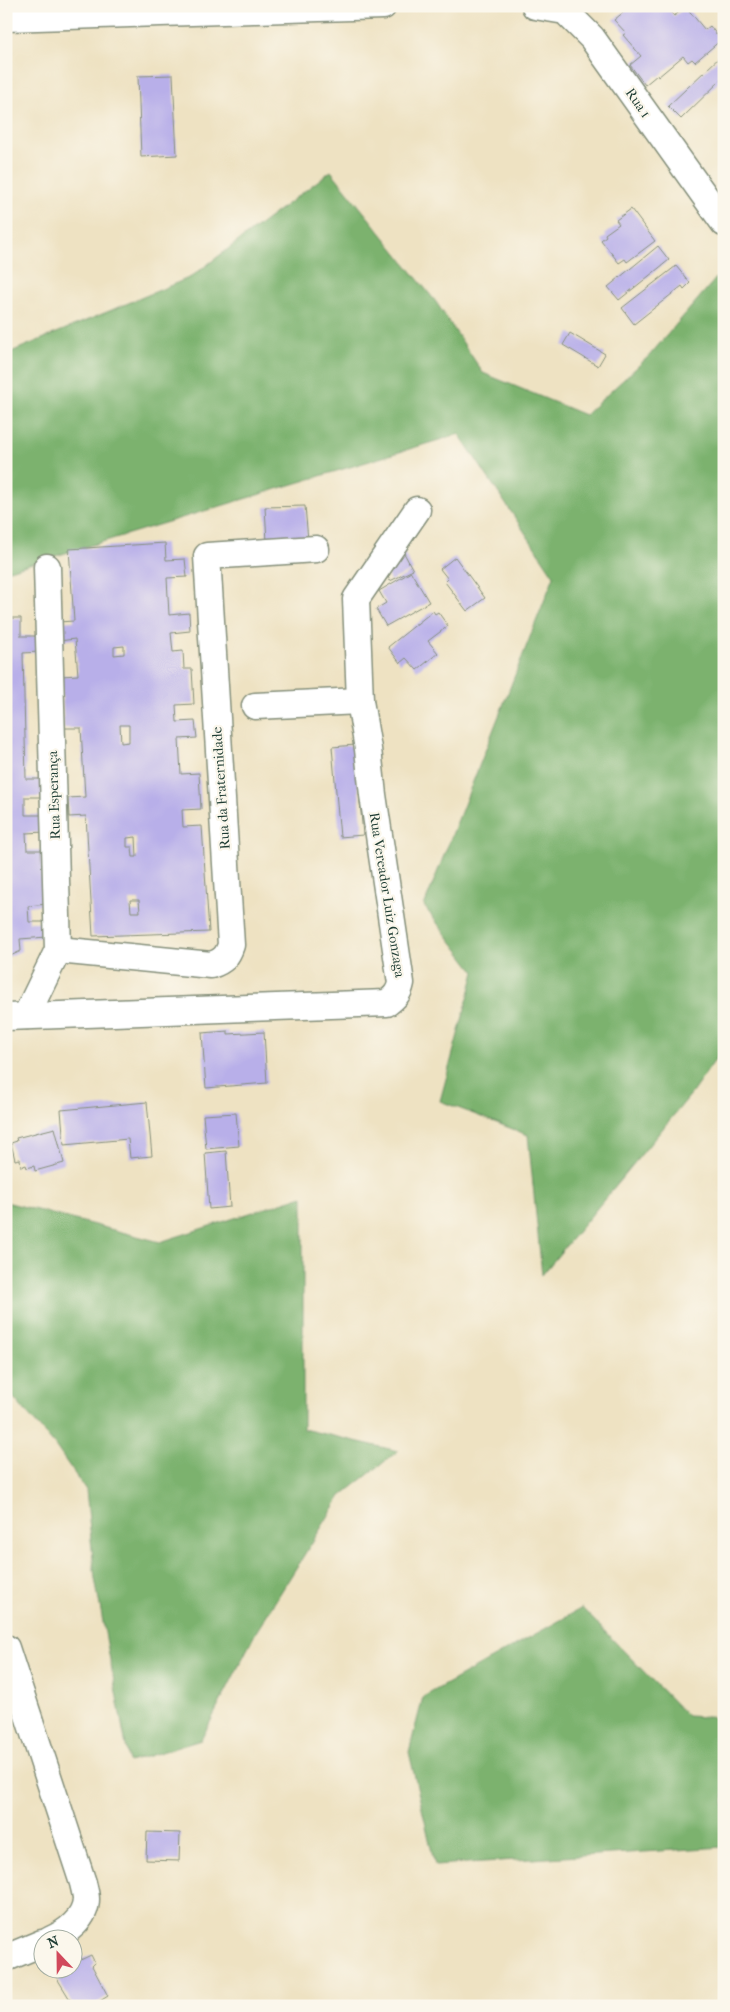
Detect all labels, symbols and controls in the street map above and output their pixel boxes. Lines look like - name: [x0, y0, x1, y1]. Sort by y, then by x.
- street label: Rua 1: [622, 85, 654, 121]
- street label: Rua da Fraternidade: [208, 726, 234, 850]
- street label: Rua Esperança: [44, 750, 64, 840]
- street label: Rua Vereador Luiz Gonzaga: [366, 811, 409, 979]
- north arrow: [32, 1930, 82, 1980]
- text: N: [45, 1932, 62, 1952]

